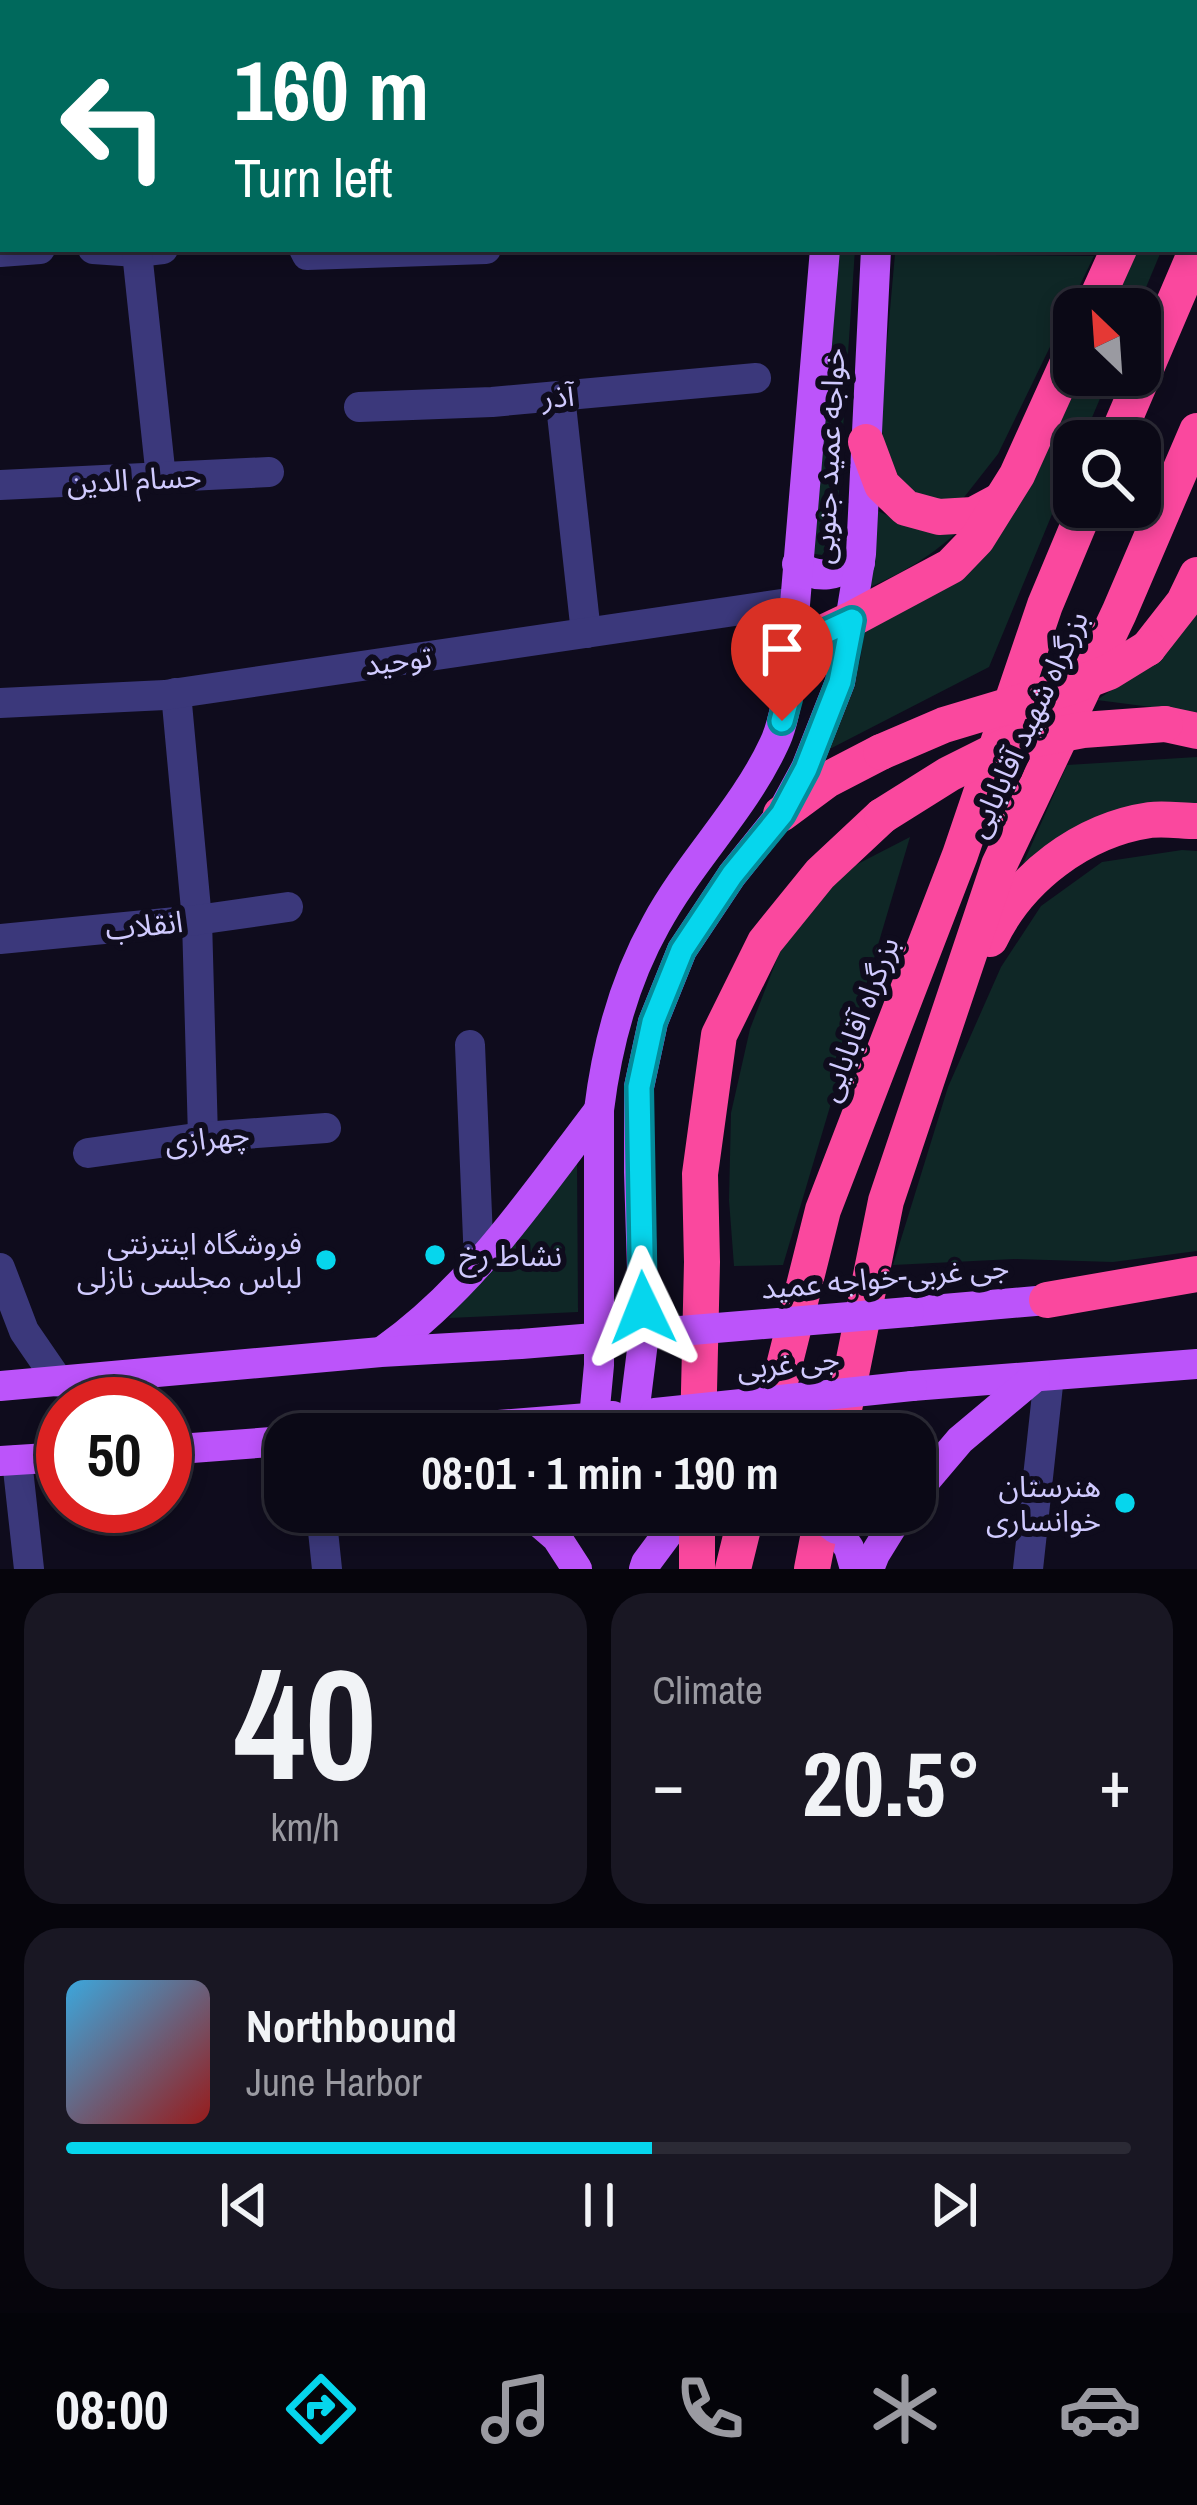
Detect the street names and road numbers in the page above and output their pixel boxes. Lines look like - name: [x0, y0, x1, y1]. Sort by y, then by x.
- street label: خواجه عمید جنوبی: [802, 347, 854, 565]
- street label: آذر: [539, 375, 577, 417]
- street label: حسام الدین: [66, 455, 203, 506]
- street label: بزرگراه شهید آقابابایی: [957, 604, 1097, 844]
- street label: توحید: [362, 635, 434, 685]
- street label: انقلاب: [103, 901, 185, 949]
- street label: بزرگراه آقابابایی: [808, 931, 908, 1107]
- street label: چهرازی: [163, 1114, 251, 1162]
- street label: جی غربی-خواجه عمید: [759, 1246, 1011, 1308]
- street label: جی غربی: [735, 1338, 841, 1388]

